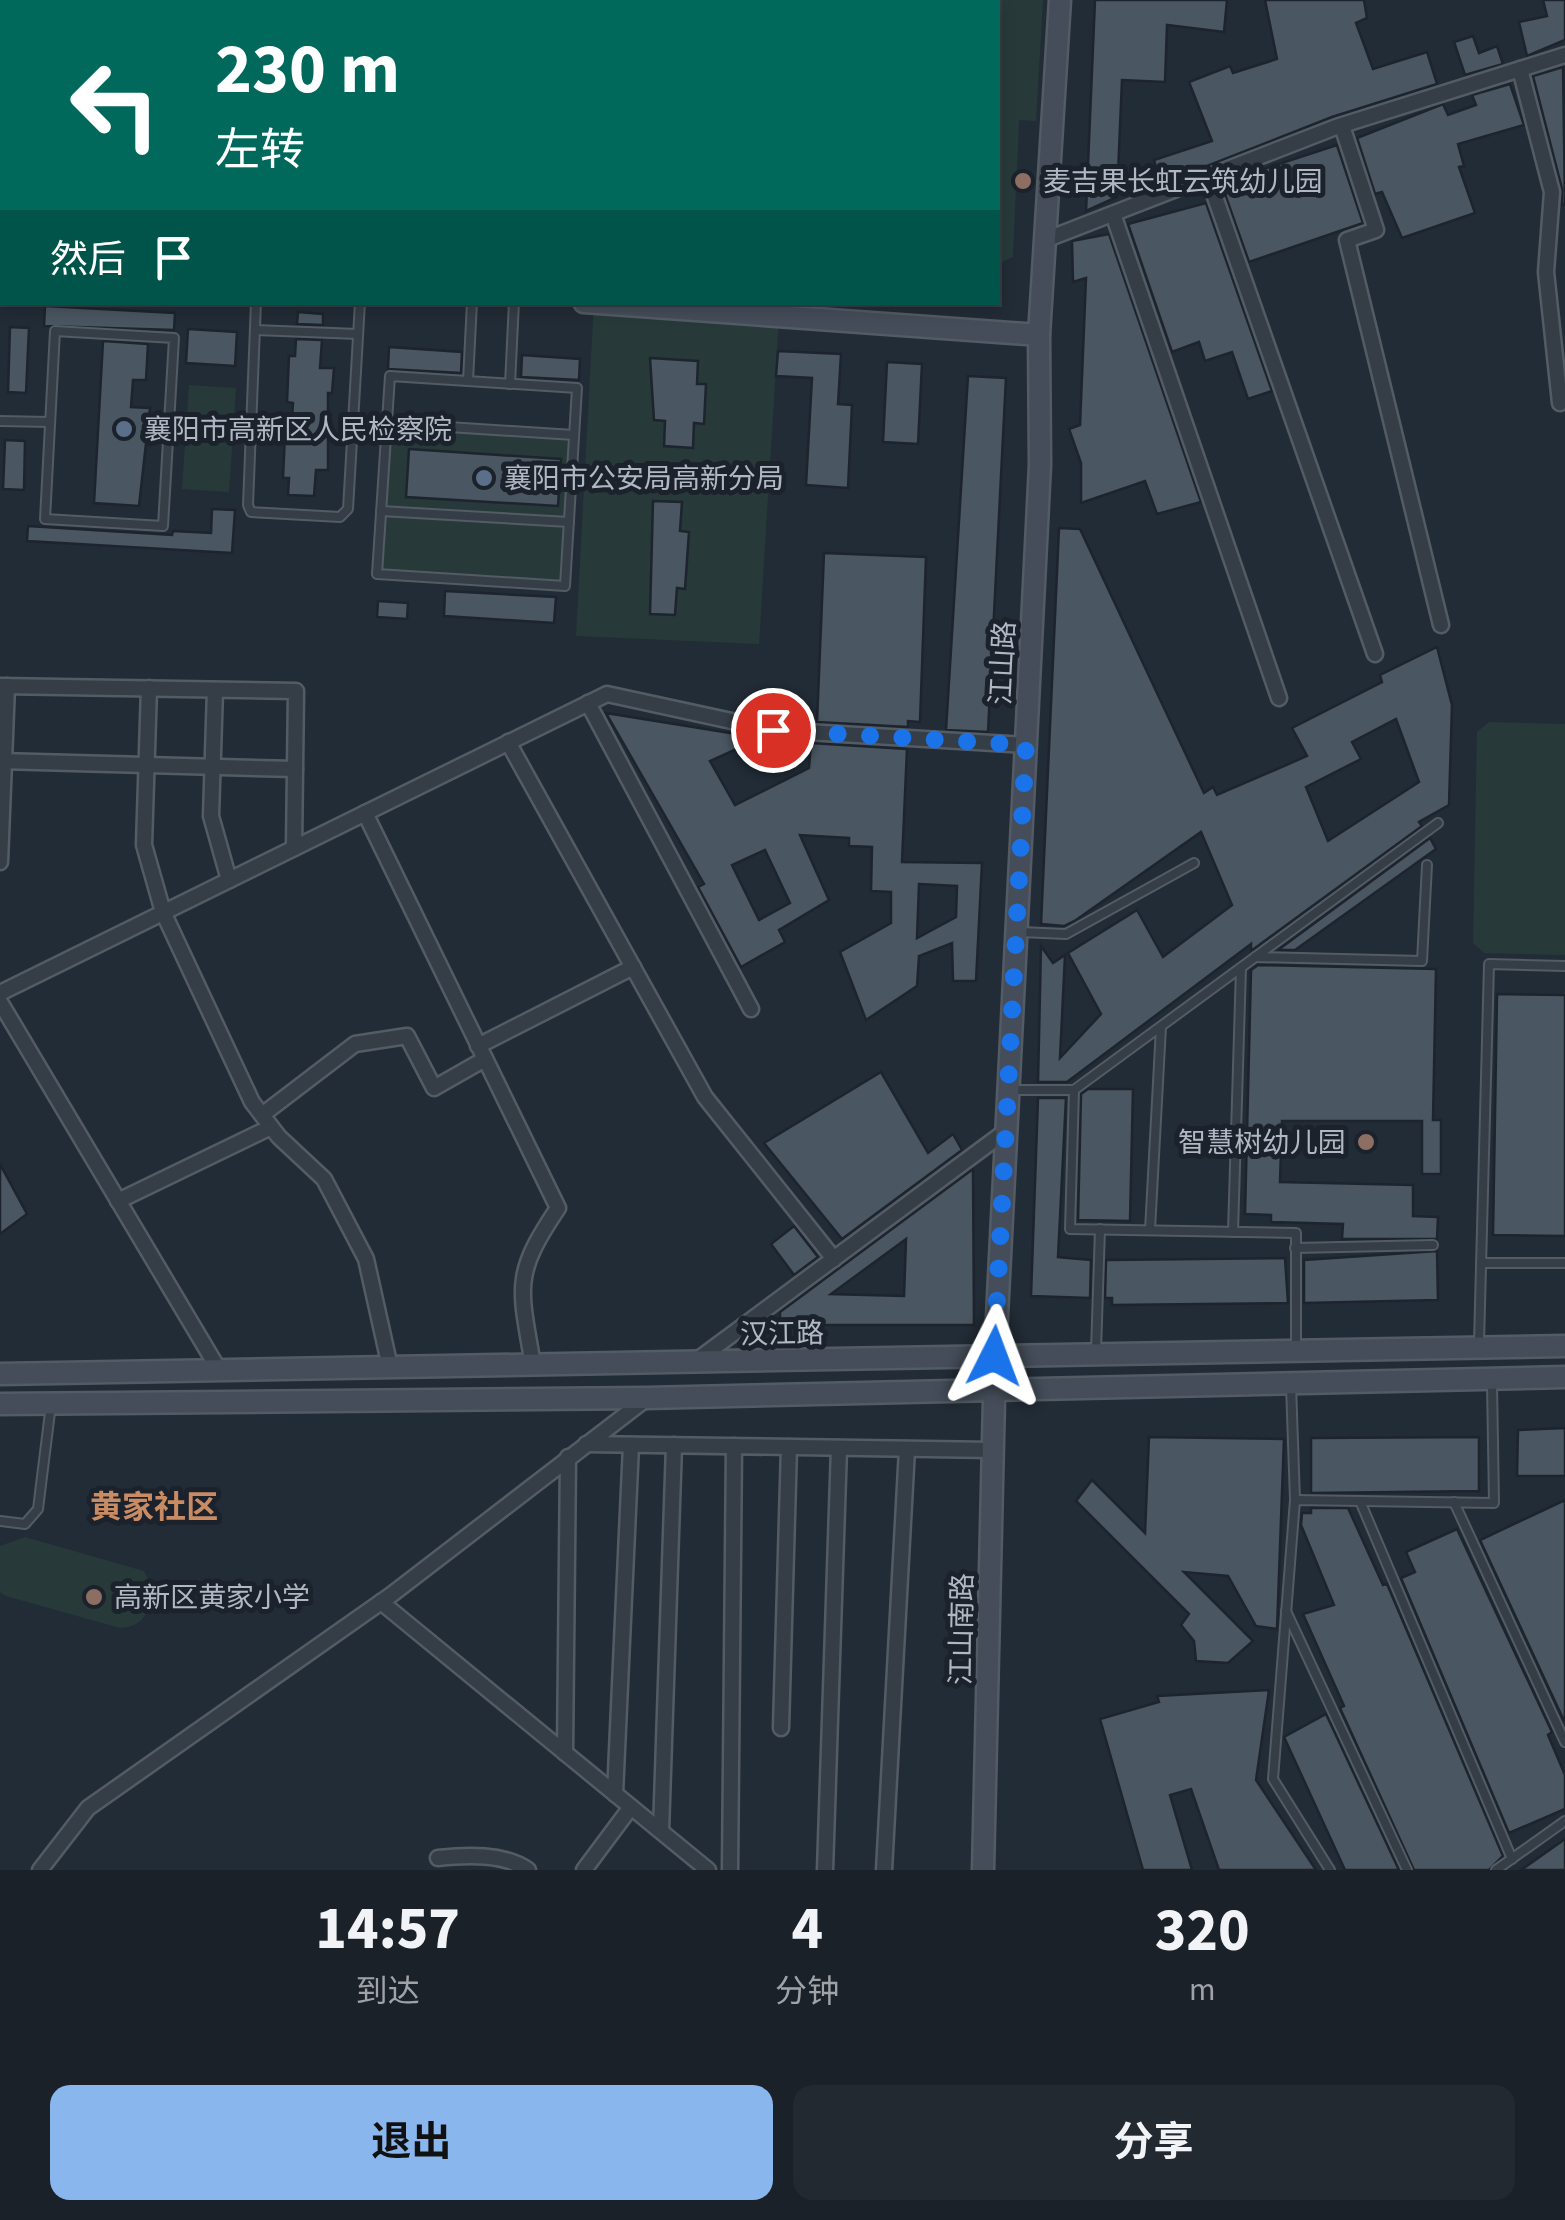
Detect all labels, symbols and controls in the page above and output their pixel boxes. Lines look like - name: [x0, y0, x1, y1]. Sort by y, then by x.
- text: 230 m: [215, 20, 400, 120]
- icon: left: [50, 40, 180, 170]
- text: 左转: [215, 119, 305, 183]
- place label: 麦吉果长虹云筑幼儿园: [1043, 162, 1323, 202]
- marker: 麦吉果长虹云筑幼儿园: [1012, 170, 1034, 192]
- icon: arrive: [146, 230, 201, 285]
- text: 然后: [50, 233, 126, 287]
- place label: 襄阳市高新区人民检察院: [144, 410, 452, 450]
- marker: 襄阳市高新区人民检察院: [113, 418, 135, 440]
- place label: 襄阳市公安局高新分局: [504, 459, 784, 499]
- marker: 襄阳市公安局高新分局: [473, 467, 495, 489]
- street label: 江山路: [981, 620, 1025, 706]
- pin: [731, 688, 816, 773]
- icon: arrive: [746, 703, 801, 758]
- place label: 智慧树幼儿园: [1178, 1123, 1346, 1163]
- marker: 智慧树幼儿园: [1355, 1131, 1377, 1153]
- position arrow: [942, 1304, 1046, 1408]
- street label: 汉江路: [740, 1313, 824, 1355]
- district label: 黄家社区: [90, 1485, 218, 1531]
- street label: 江山南路: [941, 1573, 983, 1685]
- place label: 高新区黄家小学: [114, 1578, 310, 1618]
- marker: 高新区黄家小学: [83, 1586, 105, 1608]
- text: 14:57: [315, 1887, 460, 1972]
- text: 4: [791, 1887, 823, 1972]
- text: 320: [1155, 1889, 1250, 1974]
- text: m: [1189, 1967, 1215, 2013]
- text: 到达: [356, 1969, 420, 2015]
- text: 分钟: [775, 1969, 839, 2015]
- button: 退出: [50, 2085, 773, 2200]
- button: 分享: [793, 2085, 1515, 2200]

